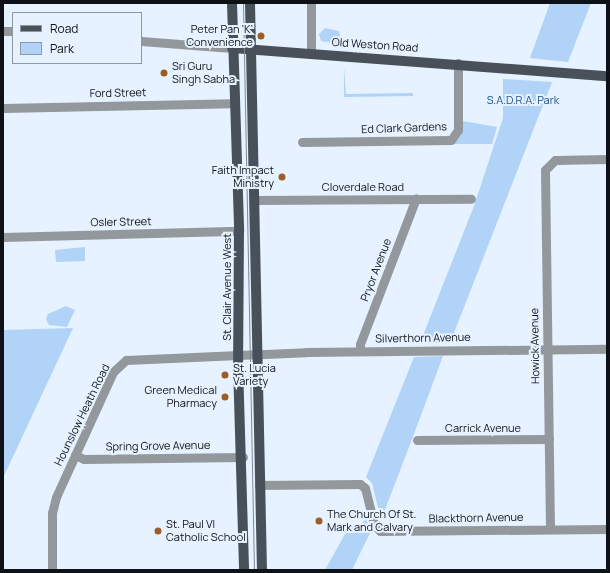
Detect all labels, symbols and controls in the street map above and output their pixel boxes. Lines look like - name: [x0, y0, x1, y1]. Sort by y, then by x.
- legend: [12, 12, 142, 64]
- text: Road: [50, 20, 78, 37]
- place label: Peter Pan 'K' Convenience: [186, 23, 253, 49]
- marker: Peter Pan 'K' Convenience: [256, 31, 266, 41]
- street label: Old Weston Road: [331, 35, 419, 55]
- text: Park: [50, 40, 74, 57]
- place label: Sri Guru Singh Sabha: [172, 60, 235, 86]
- marker: Sri Guru Singh Sabha: [159, 68, 169, 78]
- street label: Ford Street: [90, 86, 146, 100]
- park label: S.A.D.R.A. Park: [487, 93, 559, 107]
- street label: Ed Clark Gardens: [361, 120, 447, 136]
- place label: Faith Impact Ministry: [212, 164, 274, 190]
- marker: Faith Impact Ministry: [277, 172, 287, 182]
- street label: Cloverdale Road: [322, 180, 404, 194]
- street label: Osler Street: [90, 215, 152, 229]
- street label: St. Clair Avenue West: [220, 233, 234, 341]
- street label: Pryor Avenue: [358, 237, 394, 303]
- street label: Howick Avenue: [528, 308, 542, 384]
- street label: Silverthorn Avenue: [375, 331, 471, 345]
- street label: Hounslow Heath Road: [52, 362, 112, 468]
- place label: St. Lucia Variety: [233, 362, 276, 388]
- marker: St. Lucia Variety: [220, 370, 230, 380]
- place label: Green Medical Pharmacy: [144, 384, 217, 410]
- marker: Green Medical Pharmacy: [220, 392, 230, 402]
- street label: Carrick Avenue: [445, 421, 521, 435]
- street label: Spring Grove Avenue: [106, 438, 210, 454]
- place label: The Church Of St. Mark and Calvary: [327, 508, 416, 534]
- street label: Blackthorn Avenue: [429, 511, 523, 525]
- marker: The Church Of St. Mark and Calvary: [314, 516, 324, 526]
- place label: St. Paul VI Catholic School: [166, 518, 246, 544]
- marker: St. Paul VI Catholic School: [153, 526, 163, 536]

